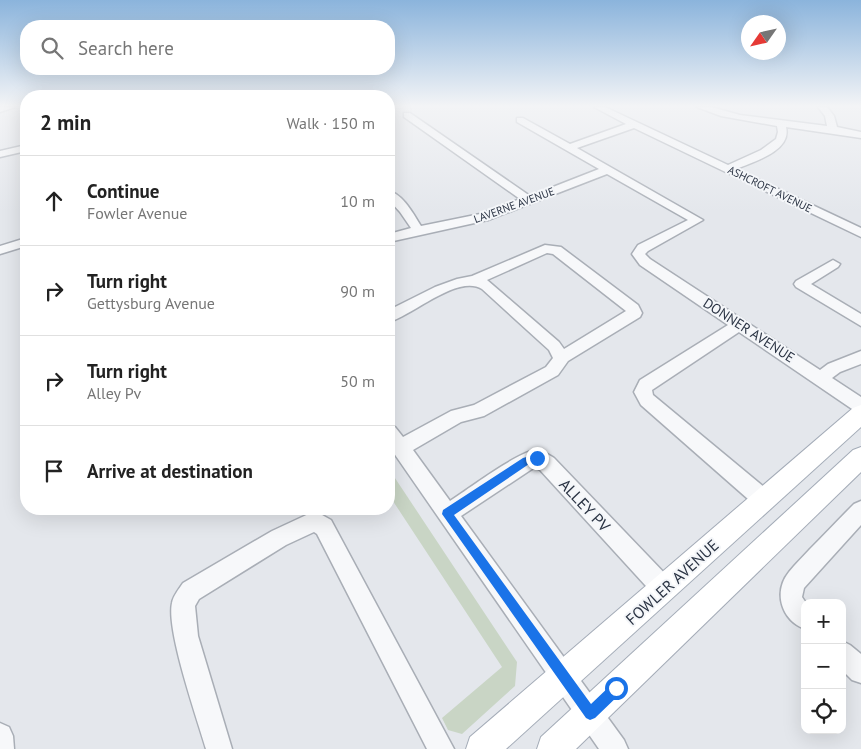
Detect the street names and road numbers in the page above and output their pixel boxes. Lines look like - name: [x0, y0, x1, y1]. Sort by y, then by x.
- street label: ASHCROFT AVENUE: [726, 163, 815, 216]
- street label: LAVERNE AVENUE: [472, 184, 556, 226]
- street label: DONNER AVENUE: [700, 294, 798, 366]
- street label: ALLEY PV: [555, 474, 615, 536]
- street label: FOWLER AVENUE: [621, 535, 723, 629]

